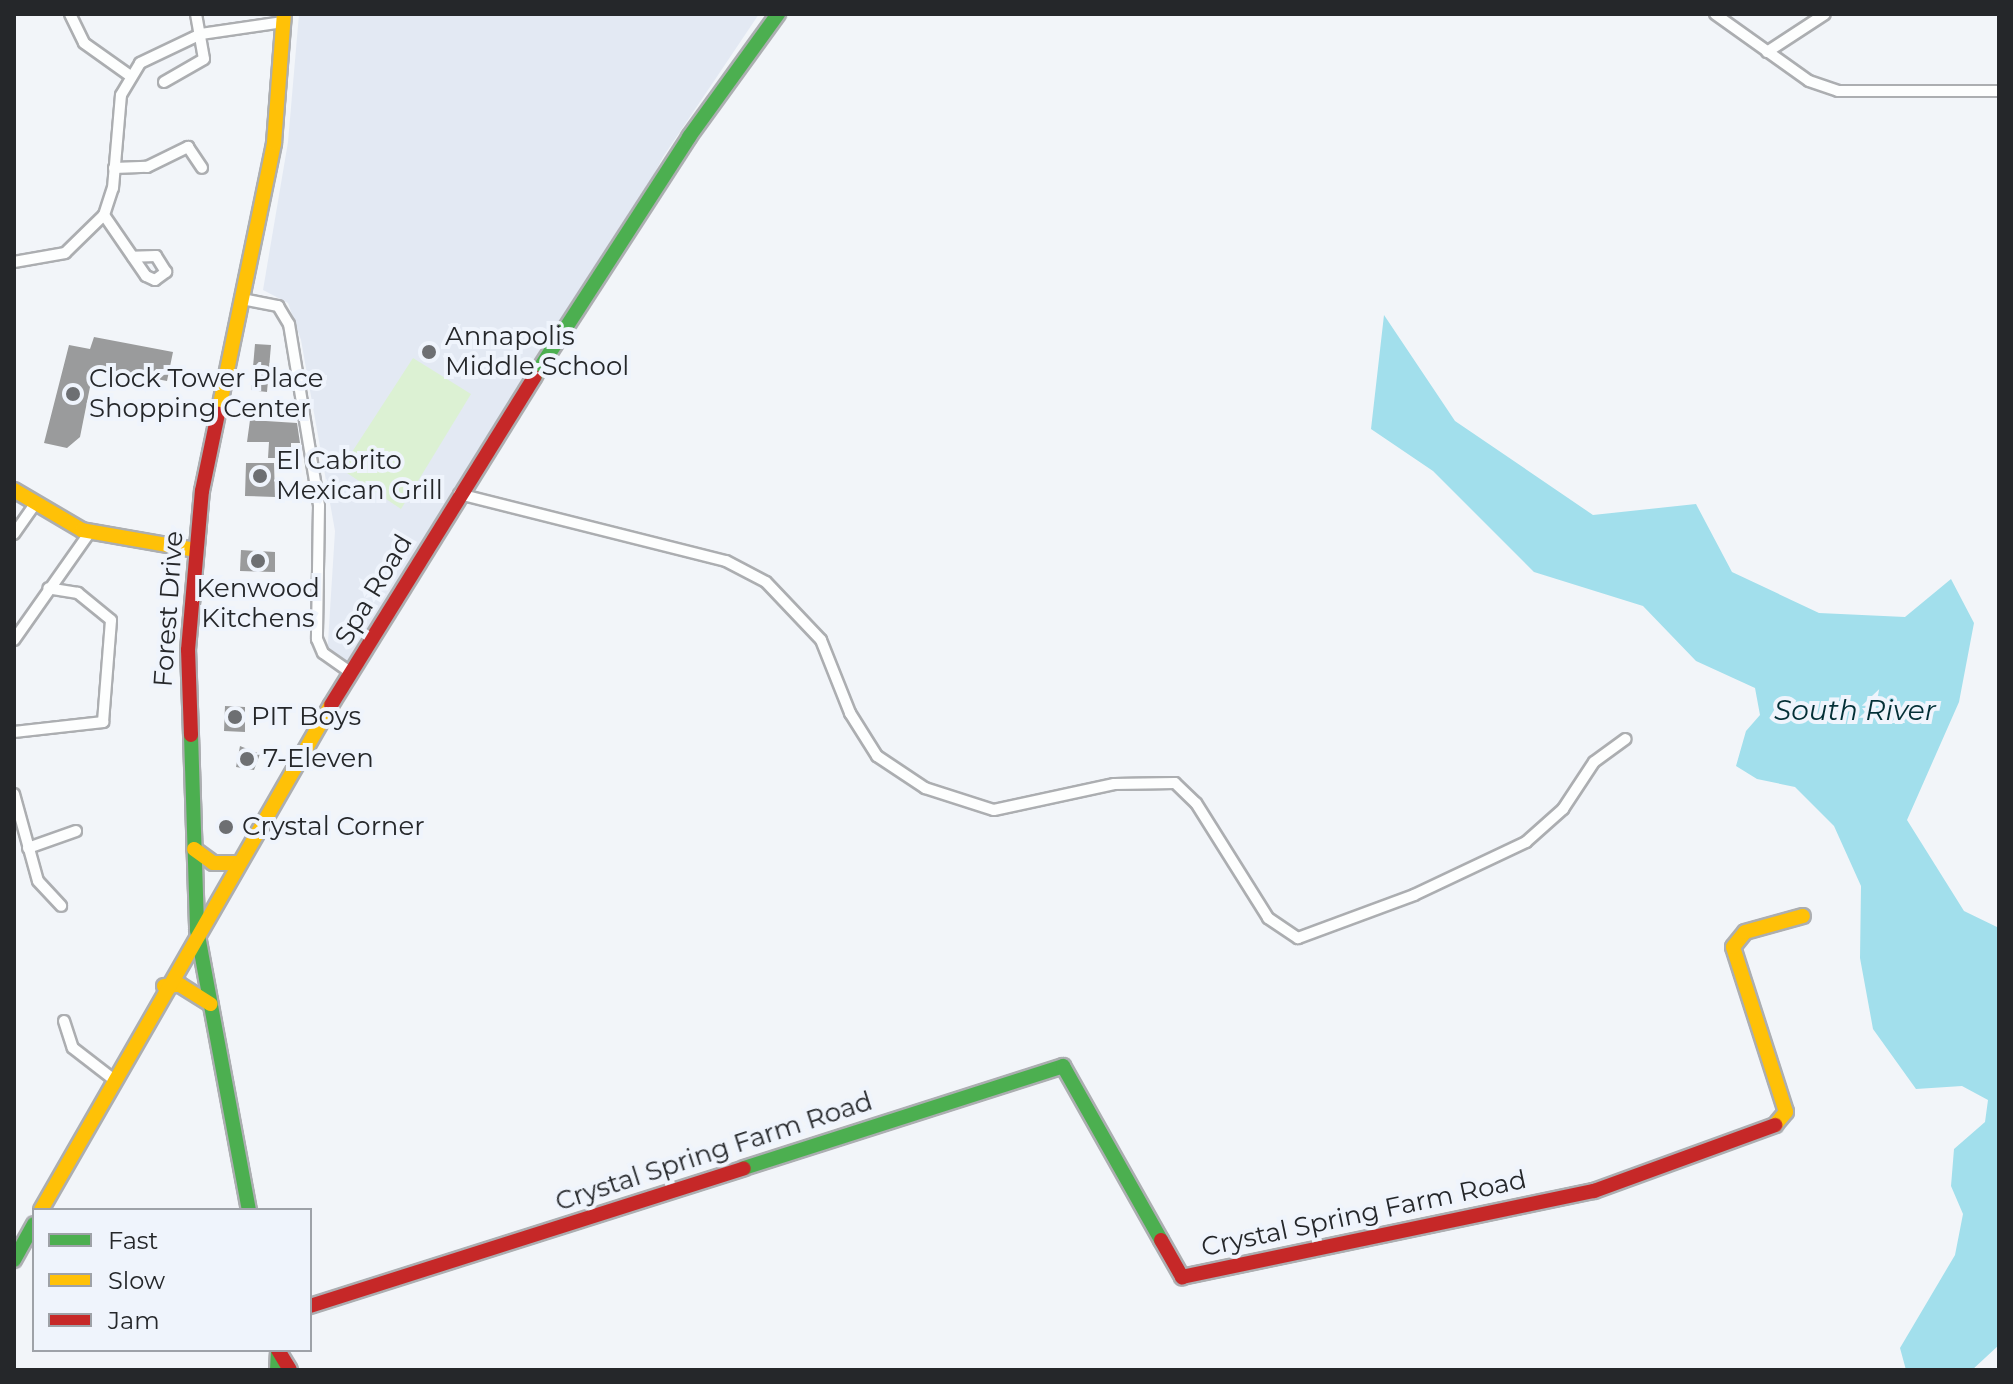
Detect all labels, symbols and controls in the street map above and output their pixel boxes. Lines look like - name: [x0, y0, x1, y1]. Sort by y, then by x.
- place label: Annapolis Middle School: [445, 321, 629, 382]
- marker: Annapolis Middle School: [420, 343, 438, 361]
- place label: Clock Tower Place Shopping Center: [89, 363, 323, 424]
- marker: Clock Tower Place Shopping Center: [64, 385, 82, 403]
- place label: El Cabrito Mexican Grill: [276, 445, 443, 506]
- marker: El Cabrito Mexican Grill: [251, 467, 269, 485]
- street label: Spa Road: [329, 529, 419, 651]
- street label: Forest Drive: [148, 530, 190, 688]
- marker: Kenwood Kitchens: [249, 552, 267, 570]
- place label: Kenwood Kitchens: [196, 573, 320, 634]
- water label: South River: [1774, 693, 1936, 727]
- place label: PIT Boys: [251, 701, 361, 733]
- marker: PIT Boys: [226, 708, 244, 726]
- place label: 7-Eleven: [263, 743, 374, 775]
- marker: 7-Eleven: [238, 750, 256, 768]
- place label: Crystal Corner: [242, 811, 425, 843]
- marker: Crystal Corner: [217, 818, 235, 836]
- street label: Crystal Spring Farm Road: [552, 1086, 876, 1218]
- street label: Crystal Spring Farm Road: [1199, 1164, 1529, 1264]
- legend: [32, 1208, 312, 1352]
- text: Fast: [108, 1226, 158, 1255]
- text: Slow: [108, 1266, 165, 1295]
- text: Jam: [108, 1306, 160, 1335]

